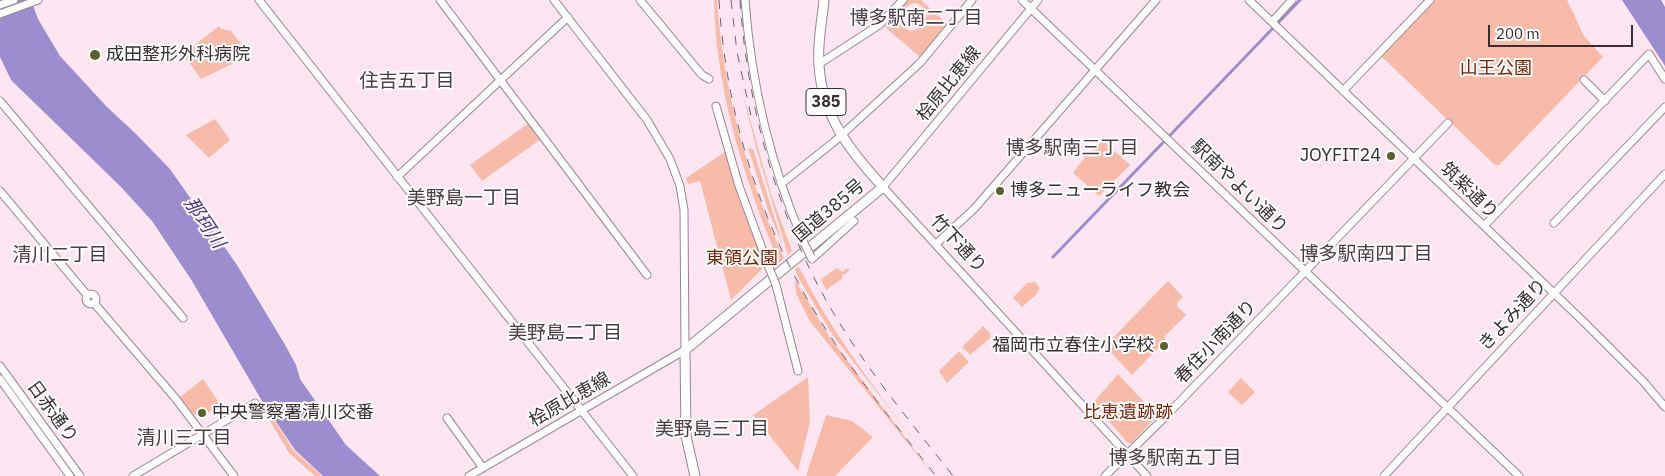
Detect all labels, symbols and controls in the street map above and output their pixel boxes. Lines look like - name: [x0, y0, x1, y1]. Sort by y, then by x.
- district label: 博多駅南二丁目: [850, 8, 982, 30]
- scale bar: [1490, 15, 1635, 47]
- text: 200 m: [1496, 24, 1540, 43]
- street label: 桧原比恵線: [912, 42, 986, 126]
- place label: 成田整形外科病院: [106, 44, 250, 66]
- marker: 成田整形外科病院: [88, 48, 102, 62]
- park label: 山王公園: [1460, 58, 1532, 80]
- district label: 住吉五丁目: [360, 71, 454, 93]
- road number: 385: [806, 88, 846, 115]
- street label: 駅南やよい通り: [1186, 135, 1292, 239]
- district label: 博多駅南三丁目: [1006, 138, 1138, 160]
- place label: JOYFIT24: [1300, 145, 1381, 167]
- marker: JOYFIT24: [1385, 150, 1397, 162]
- street label: 筑紫通り: [1436, 158, 1502, 224]
- street label: 国道385号: [789, 175, 869, 247]
- place label: 博多ニューライフ教会: [1010, 180, 1190, 202]
- marker: 博多ニューライフ教会: [994, 185, 1006, 197]
- district label: 美野島一丁目: [407, 188, 521, 210]
- water label: 那珂川: [179, 193, 229, 253]
- street label: 竹下通り: [926, 210, 990, 278]
- district label: 博多駅南四丁目: [1300, 244, 1432, 266]
- district label: 清川二丁目: [13, 245, 107, 267]
- park label: 東領公園: [706, 248, 778, 270]
- street label: きよみ通り: [1474, 275, 1552, 355]
- street label: 春住小南通り: [1171, 296, 1261, 388]
- district label: 美野島二丁目: [508, 323, 622, 345]
- place label: 福岡市立春住小学校: [992, 335, 1154, 357]
- marker: 福岡市立春住小学校: [1158, 340, 1170, 352]
- street label: 桧原比恵線: [526, 368, 614, 432]
- street label: 日赤通り: [22, 377, 82, 447]
- place label: 中央警察署清川交番: [212, 402, 374, 424]
- park label: 比恵遺跡跡: [1083, 402, 1173, 424]
- marker: 中央警察署清川交番: [196, 407, 208, 419]
- district label: 美野島三丁目: [655, 419, 769, 441]
- district label: 清川三丁目: [137, 428, 231, 450]
- district label: 博多駅南五丁目: [1109, 448, 1241, 470]

